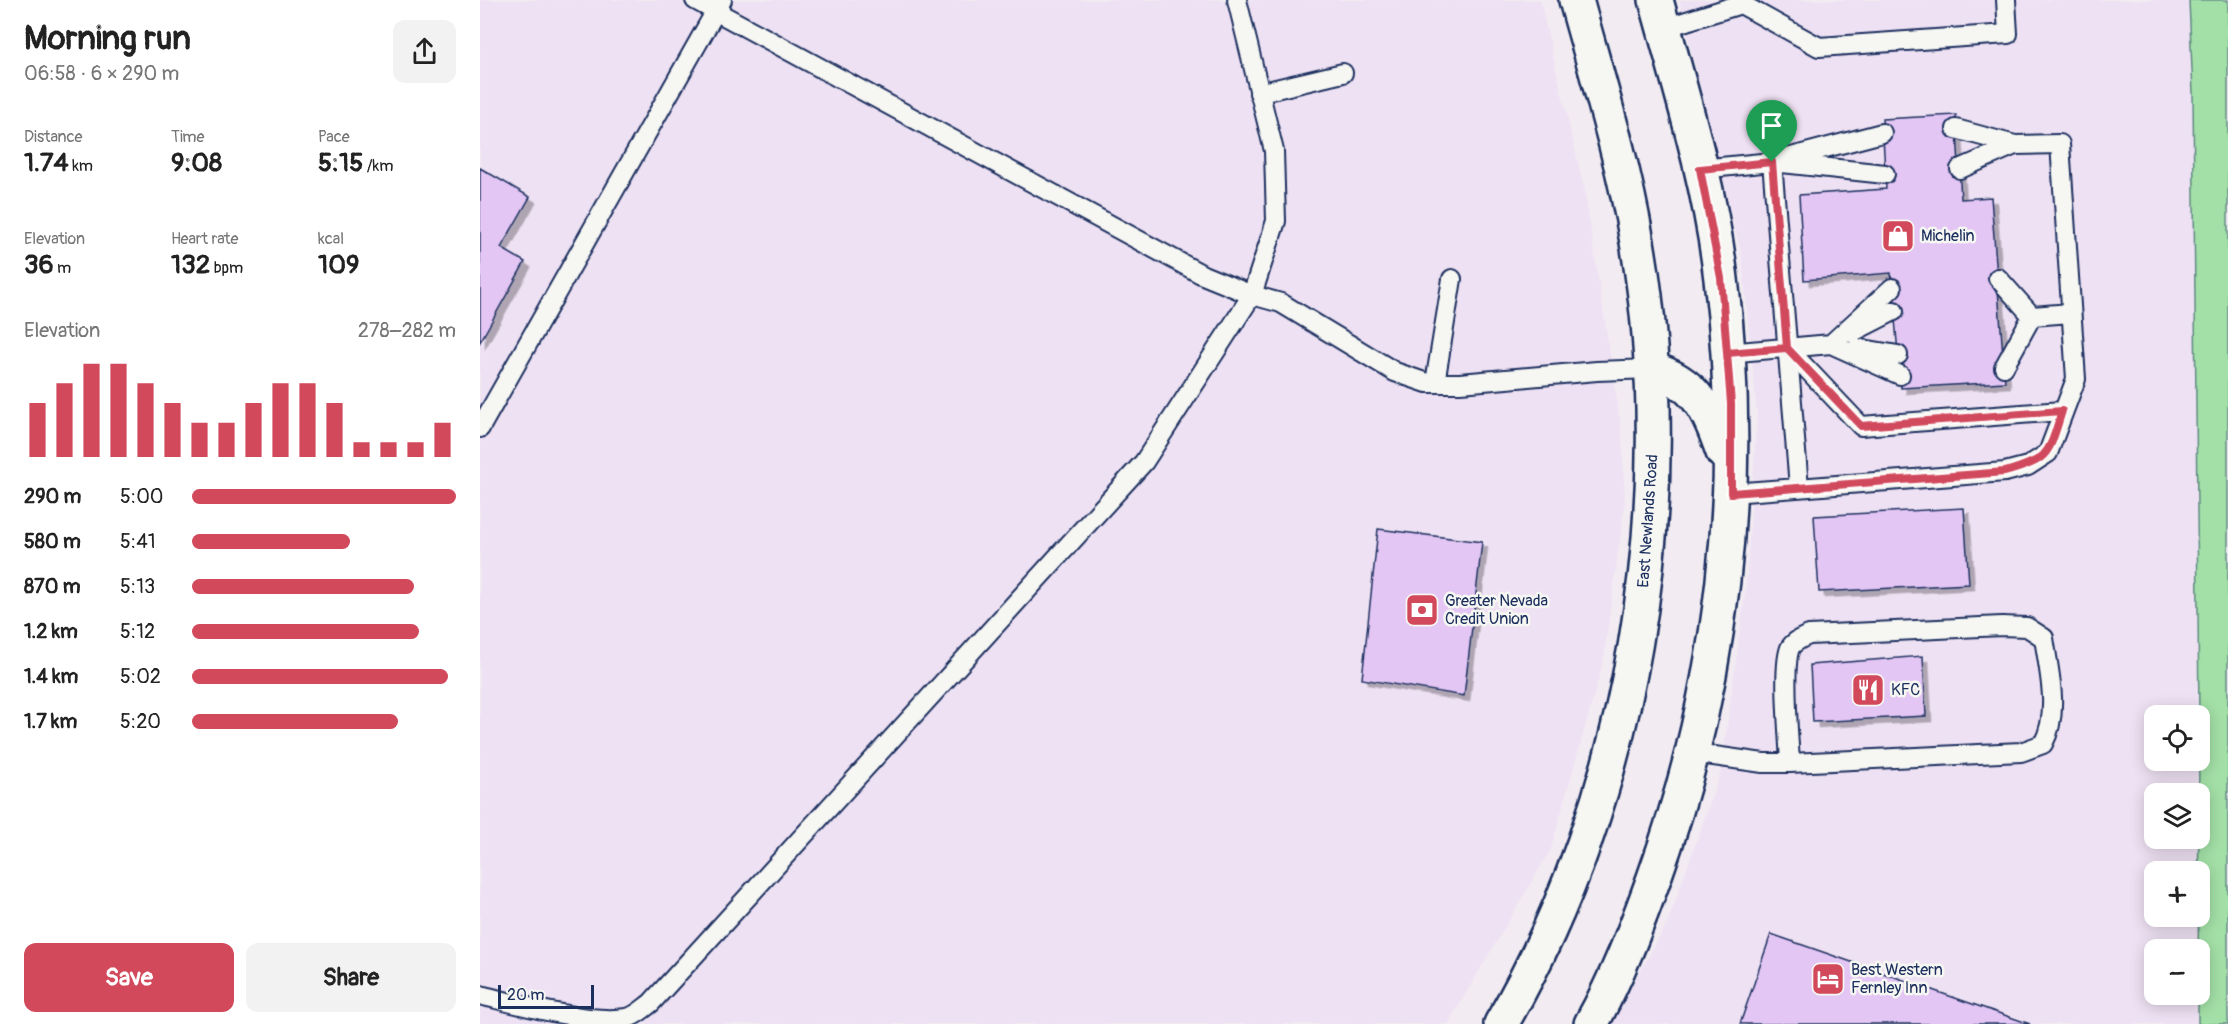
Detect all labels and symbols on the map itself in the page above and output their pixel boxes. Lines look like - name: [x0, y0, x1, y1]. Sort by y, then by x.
- pin: [1746, 100, 1797, 162]
- shop icon: Michelin: [1880, 218, 1916, 254]
- place label: Michelin: [1921, 226, 1974, 246]
- street label: East Newlands Road: [1633, 454, 1663, 588]
- place label: Greater Nevada Credit Union: [1445, 591, 1548, 629]
- bank icon: Greater Nevada Credit Union: [1404, 592, 1440, 628]
- restaurant icon: KFC: [1850, 672, 1886, 708]
- place label: KFC: [1891, 680, 1920, 700]
- place label: Best Western Fernley Inn: [1851, 960, 1943, 998]
- hotel icon: Best Western Fernley Inn: [1810, 961, 1846, 997]
- scale bar: [498, 982, 594, 1010]

